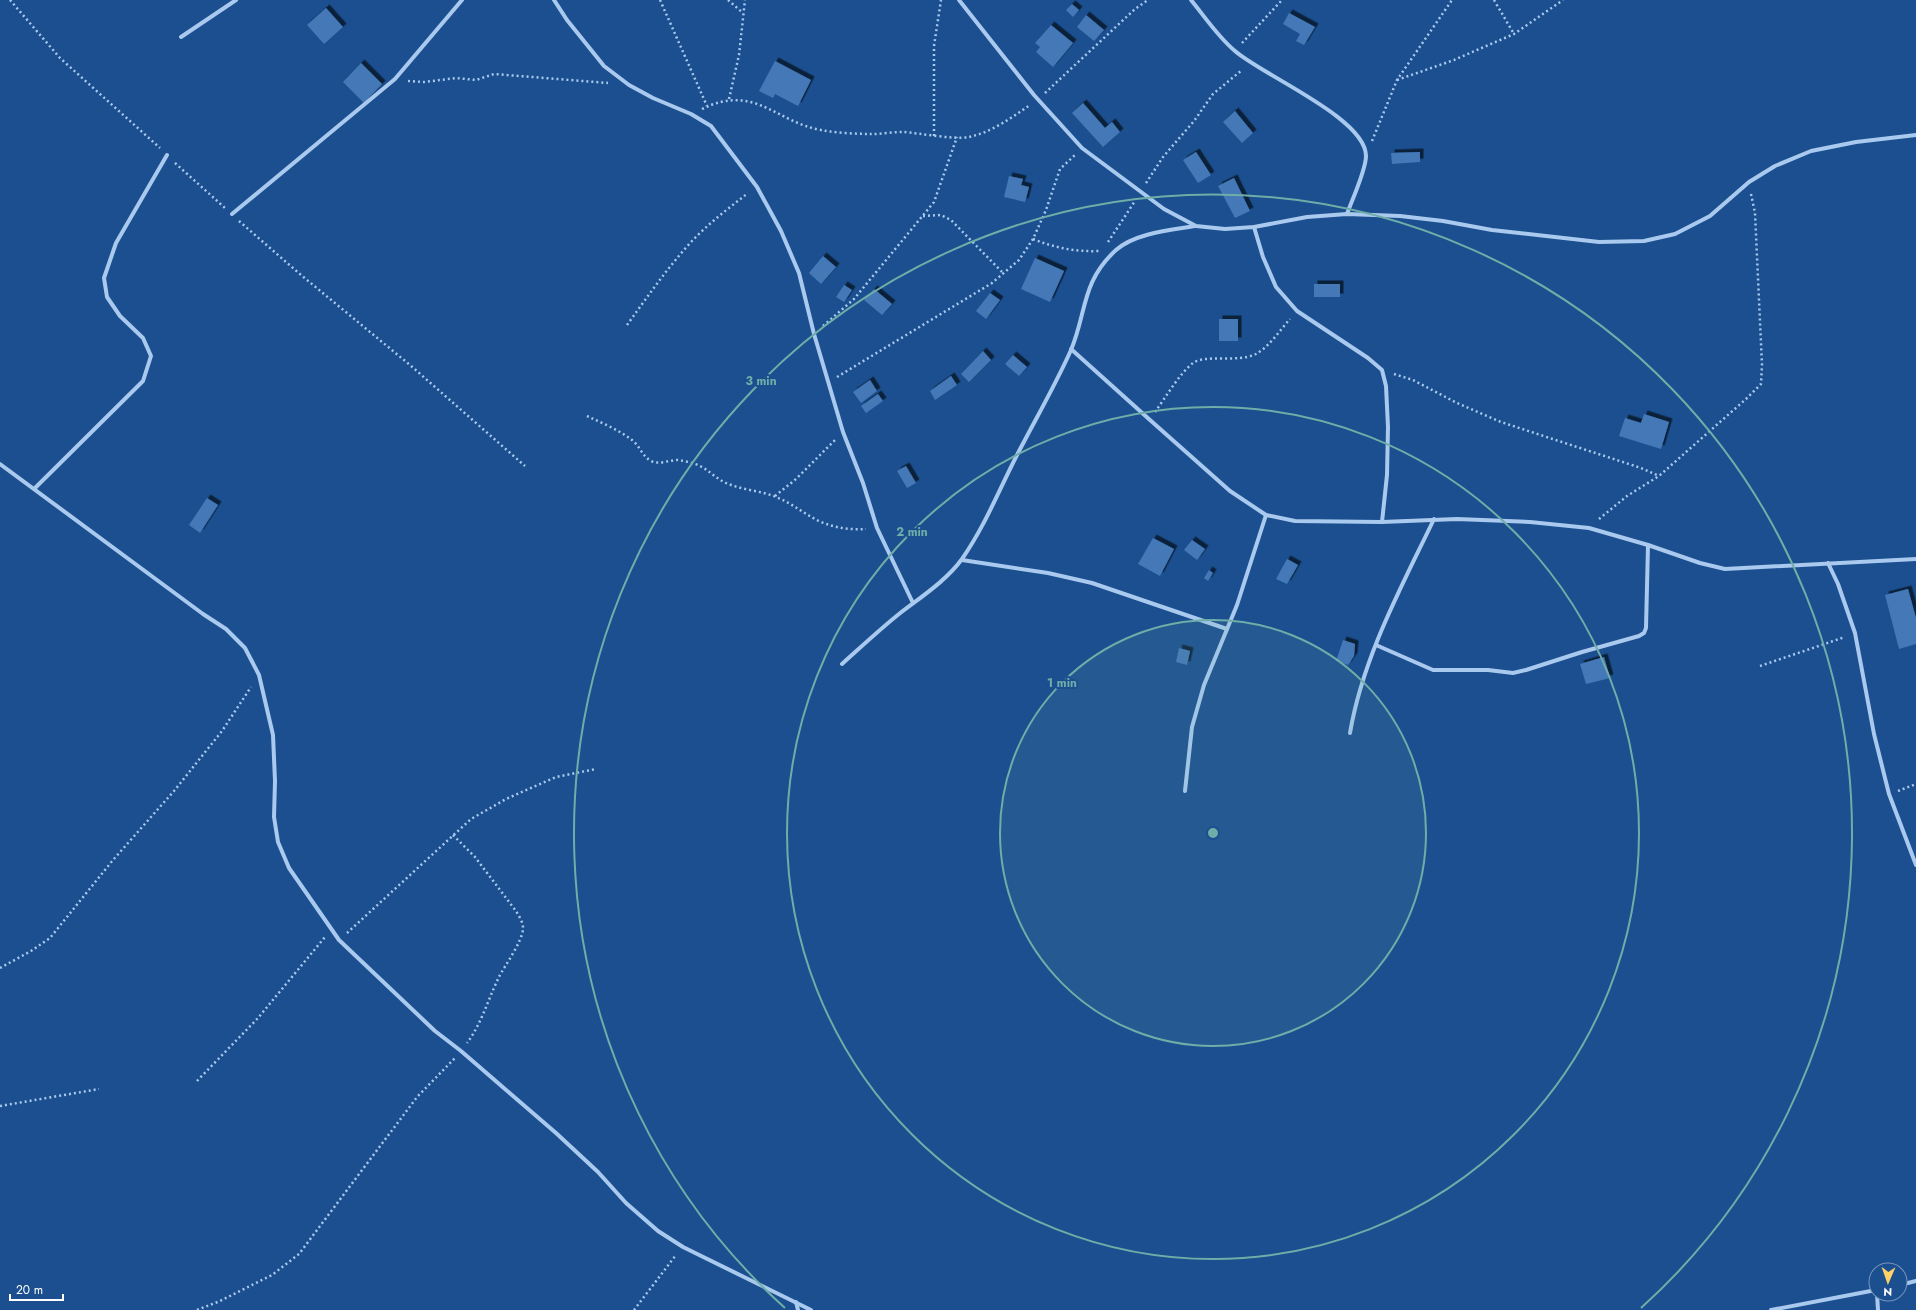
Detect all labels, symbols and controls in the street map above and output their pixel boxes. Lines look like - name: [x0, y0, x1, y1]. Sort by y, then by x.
- text: 3 min: [745, 372, 777, 390]
- text: 2 min: [896, 523, 928, 541]
- text: 1 min: [1047, 674, 1077, 692]
- centre of rings: [1206, 826, 1220, 840]
- north arrow: [1868, 1262, 1908, 1302]
- scale bar: [10, 1276, 63, 1302]
- text: 20 m: [16, 1281, 43, 1299]
- text: N: [1883, 1284, 1892, 1300]

